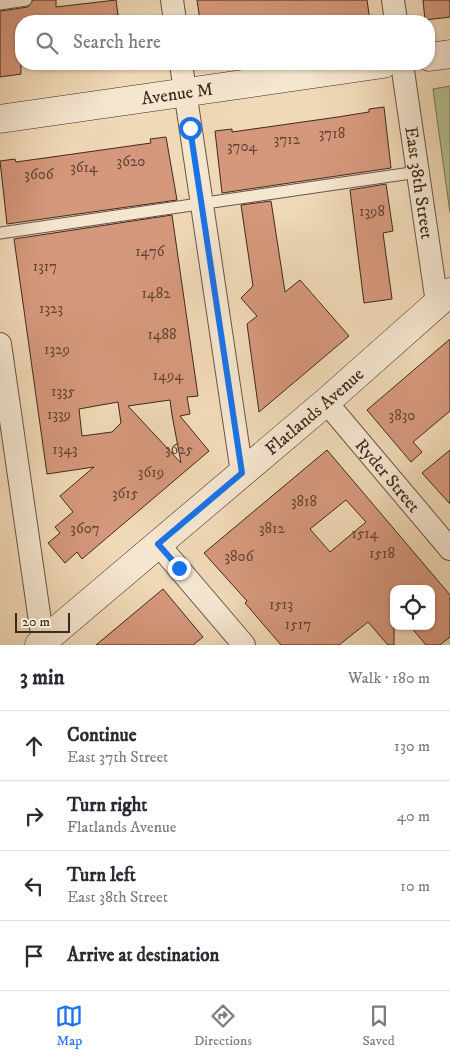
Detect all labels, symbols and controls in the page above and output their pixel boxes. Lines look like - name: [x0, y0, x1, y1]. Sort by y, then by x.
- search box: [15, 15, 435, 70]
- icon: search: [33, 29, 61, 57]
- text: Search here: [73, 31, 161, 54]
- street label: Avenue M: [140, 79, 215, 111]
- route start: [179, 117, 202, 140]
- house number: 3718: [319, 124, 345, 143]
- street label: East 38th Street: [399, 125, 438, 241]
- house number: 3712: [274, 130, 301, 149]
- house number: 3704: [227, 137, 257, 156]
- house number: 3620: [117, 152, 145, 171]
- house number: 3614: [70, 158, 98, 177]
- house number: 3606: [24, 165, 55, 184]
- house number: 1398: [359, 202, 385, 221]
- house number: 1476: [135, 242, 166, 261]
- house number: 1317: [33, 257, 57, 276]
- house number: 1482: [141, 284, 171, 303]
- house number: 1323: [39, 299, 63, 318]
- house number: 1488: [147, 325, 177, 344]
- house number: 1329: [44, 340, 70, 359]
- street label: Flatlands Avenue: [261, 364, 369, 461]
- house number: 1494: [153, 366, 183, 385]
- house number: 1335: [51, 382, 76, 401]
- house number: 1339: [47, 405, 71, 424]
- house number: 3830: [389, 406, 415, 425]
- street label: Ryder Street: [350, 435, 425, 518]
- house number: 1343: [52, 440, 78, 459]
- house number: 3625: [165, 440, 194, 459]
- house number: 3619: [138, 463, 164, 482]
- house number: 3615: [112, 484, 139, 503]
- house number: 3818: [291, 492, 317, 511]
- house number: 3607: [70, 519, 100, 538]
- house number: 3812: [259, 519, 286, 538]
- house number: 1514: [351, 524, 379, 543]
- house number: 1518: [369, 544, 395, 563]
- house number: 3806: [225, 547, 255, 566]
- route end: [168, 557, 191, 580]
- map controls: [390, 585, 435, 630]
- button: locate: [390, 585, 435, 630]
- house number: 1513: [269, 595, 293, 614]
- scale bar: [15, 610, 70, 633]
- text: 20 m: [22, 613, 50, 631]
- house number: 1517: [285, 615, 311, 634]
- text: 3 min: [20, 665, 65, 691]
- text: Walk · 180 m: [348, 668, 430, 688]
- text: Continue: [67, 724, 137, 747]
- icon: ahead: [20, 732, 48, 760]
- text: 130 m: [394, 736, 430, 756]
- text: East 37th Street: [67, 747, 168, 767]
- text: Turn right: [67, 794, 147, 817]
- icon: right: [20, 802, 48, 830]
- text: 40 m: [397, 806, 430, 826]
- text: Flatlands Avenue: [67, 817, 176, 837]
- text: Turn left: [67, 864, 136, 887]
- icon: left: [20, 872, 48, 900]
- text: 10 m: [400, 876, 430, 896]
- text: East 38th Street: [67, 887, 168, 907]
- icon: arrive: [20, 942, 48, 970]
- text: Arrive at destination: [67, 944, 219, 967]
- tab: Map: [55, 1002, 83, 1050]
- tab: Directions: [194, 1002, 252, 1050]
- tab: Saved: [363, 1002, 395, 1050]

